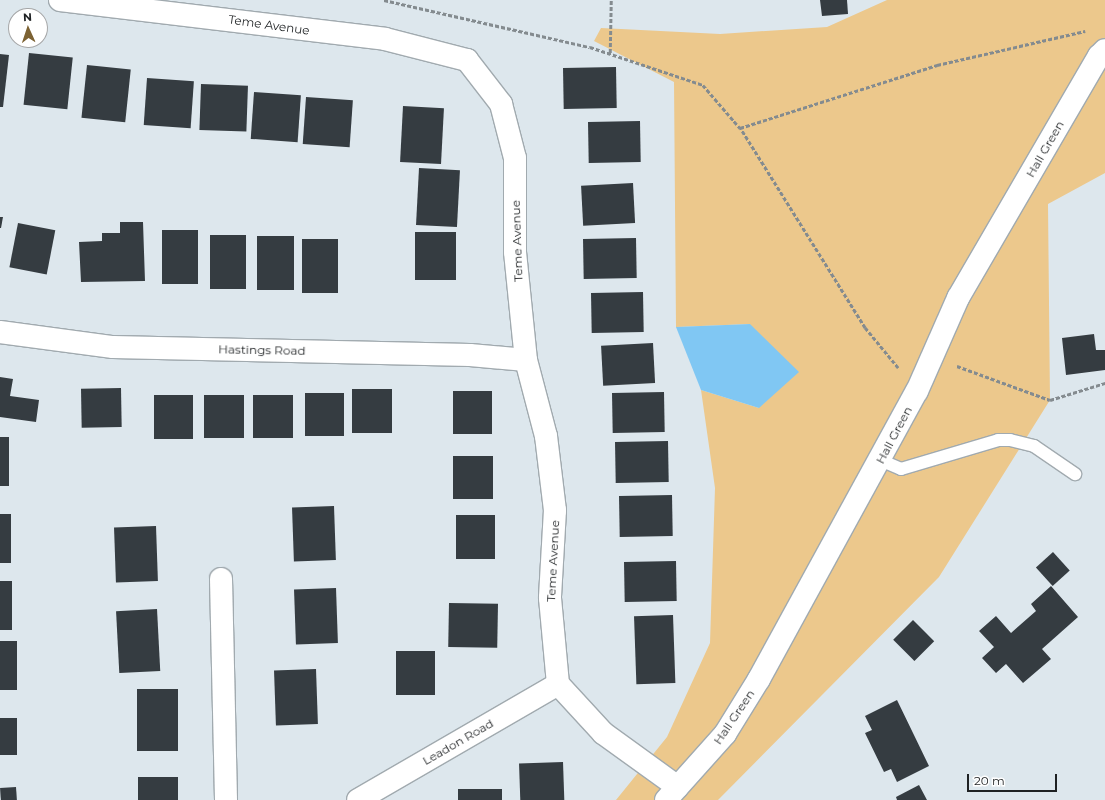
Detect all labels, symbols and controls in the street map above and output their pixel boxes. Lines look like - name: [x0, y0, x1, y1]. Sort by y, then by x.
- north arrow: [8, 8, 48, 48]
- text: N: [23, 10, 32, 24]
- street label: Teme Avenue: [227, 12, 311, 38]
- street label: Hall Green: [1023, 118, 1067, 180]
- street label: Teme Avenue: [508, 200, 526, 282]
- street label: Hastings Road: [218, 342, 306, 358]
- street label: Hall Green: [873, 404, 915, 466]
- street label: Teme Avenue: [544, 520, 562, 602]
- street label: Hall Green: [710, 687, 758, 747]
- street label: Leadon Road: [420, 716, 496, 768]
- scale bar: [969, 766, 1059, 792]
- text: 20 m: [974, 773, 1005, 788]

